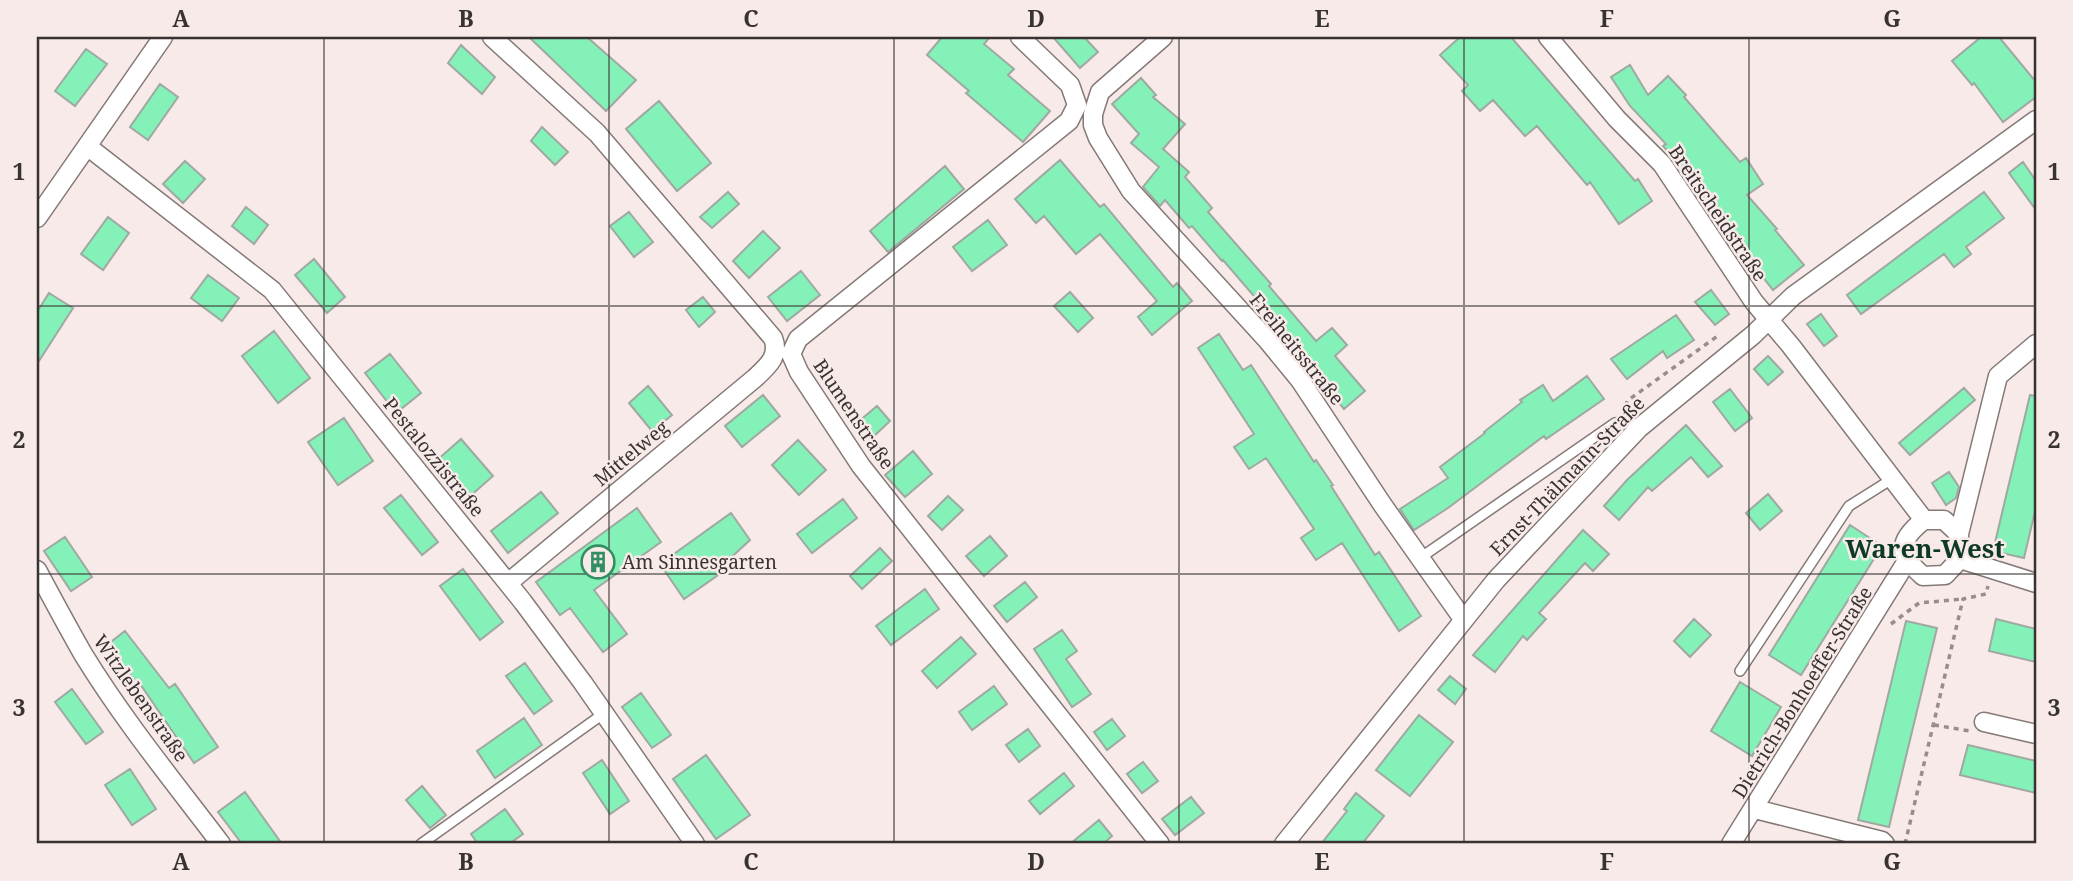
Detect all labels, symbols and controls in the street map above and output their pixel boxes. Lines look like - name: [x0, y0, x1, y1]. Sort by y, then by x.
- text: A: [172, 2, 190, 34]
- text: B: [458, 2, 474, 34]
- text: C: [743, 2, 759, 34]
- text: D: [1027, 2, 1045, 34]
- text: E: [1314, 2, 1330, 34]
- text: F: [1600, 2, 1614, 34]
- text: G: [1883, 2, 1901, 34]
- street label: Breitscheidstraße: [1663, 140, 1773, 286]
- text: 1: [13, 155, 26, 187]
- text: 1: [2048, 155, 2061, 187]
- street label: Freiheitsstraße: [1244, 288, 1350, 410]
- street label: Blumenstraße: [808, 354, 900, 474]
- street label: Ernst-Thälmann-Straße: [1484, 391, 1650, 561]
- street label: Pestalozzistraße: [378, 392, 490, 522]
- street label: Mittelweg: [588, 414, 674, 492]
- text: 2: [13, 423, 26, 455]
- text: 2: [2048, 423, 2061, 455]
- district label: Waren-West: [1845, 530, 2005, 566]
- building icon: Am Sinnesgarten: [579, 543, 617, 581]
- place label: Am Sinnesgarten: [622, 549, 777, 575]
- street label: Dietrich-Bonhoeffer-Straße: [1726, 581, 1878, 803]
- street label: Witzlebenstraße: [87, 629, 195, 767]
- text: 3: [13, 691, 26, 723]
- text: 3: [2048, 691, 2061, 723]
- text: A: [172, 845, 190, 877]
- text: B: [458, 845, 474, 877]
- text: C: [743, 845, 759, 877]
- text: D: [1027, 845, 1045, 877]
- text: E: [1314, 845, 1330, 877]
- text: F: [1600, 845, 1614, 877]
- text: G: [1883, 845, 1901, 877]

